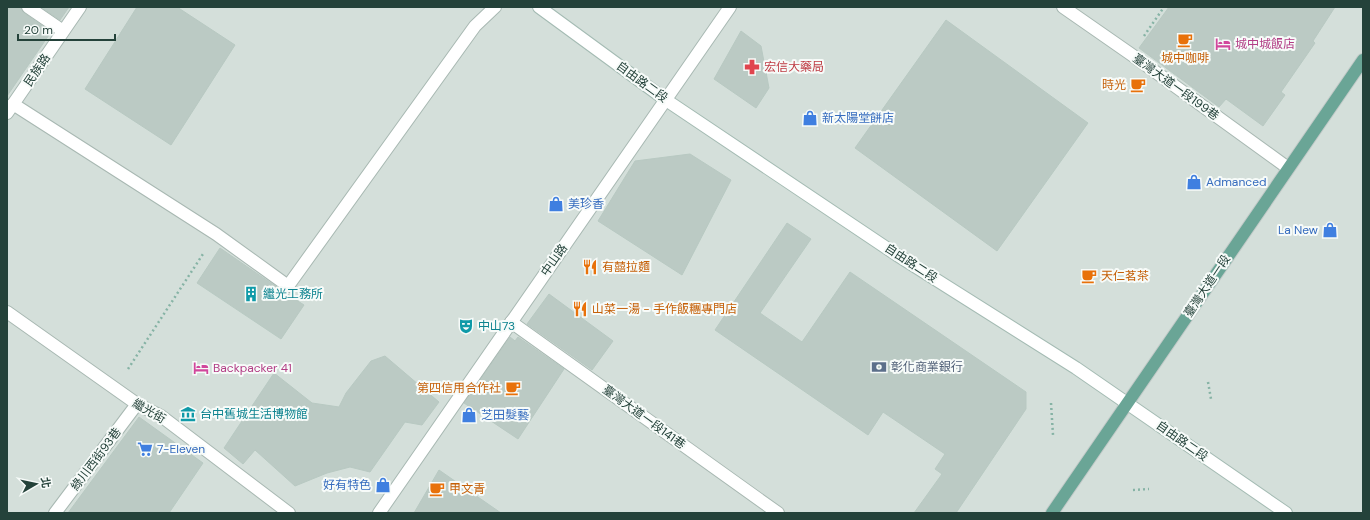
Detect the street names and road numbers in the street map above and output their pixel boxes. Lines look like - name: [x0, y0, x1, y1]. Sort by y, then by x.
- street label: 臺灣大道一段199巷: [1130, 50, 1222, 124]
- street label: 民族路: [20, 51, 54, 89]
- street label: 自由路二段: [613, 58, 671, 106]
- street label: 自由路二段: [881, 240, 941, 286]
- street label: 中山路: [537, 241, 571, 279]
- street label: 臺灣大道一段: [1180, 252, 1234, 320]
- street label: 臺灣大道一段141巷: [599, 381, 689, 453]
- street label: 繼光街: [129, 395, 169, 427]
- street label: 自由路二段: [1153, 417, 1211, 465]
- street label: 綠川西街93巷: [67, 424, 125, 494]

